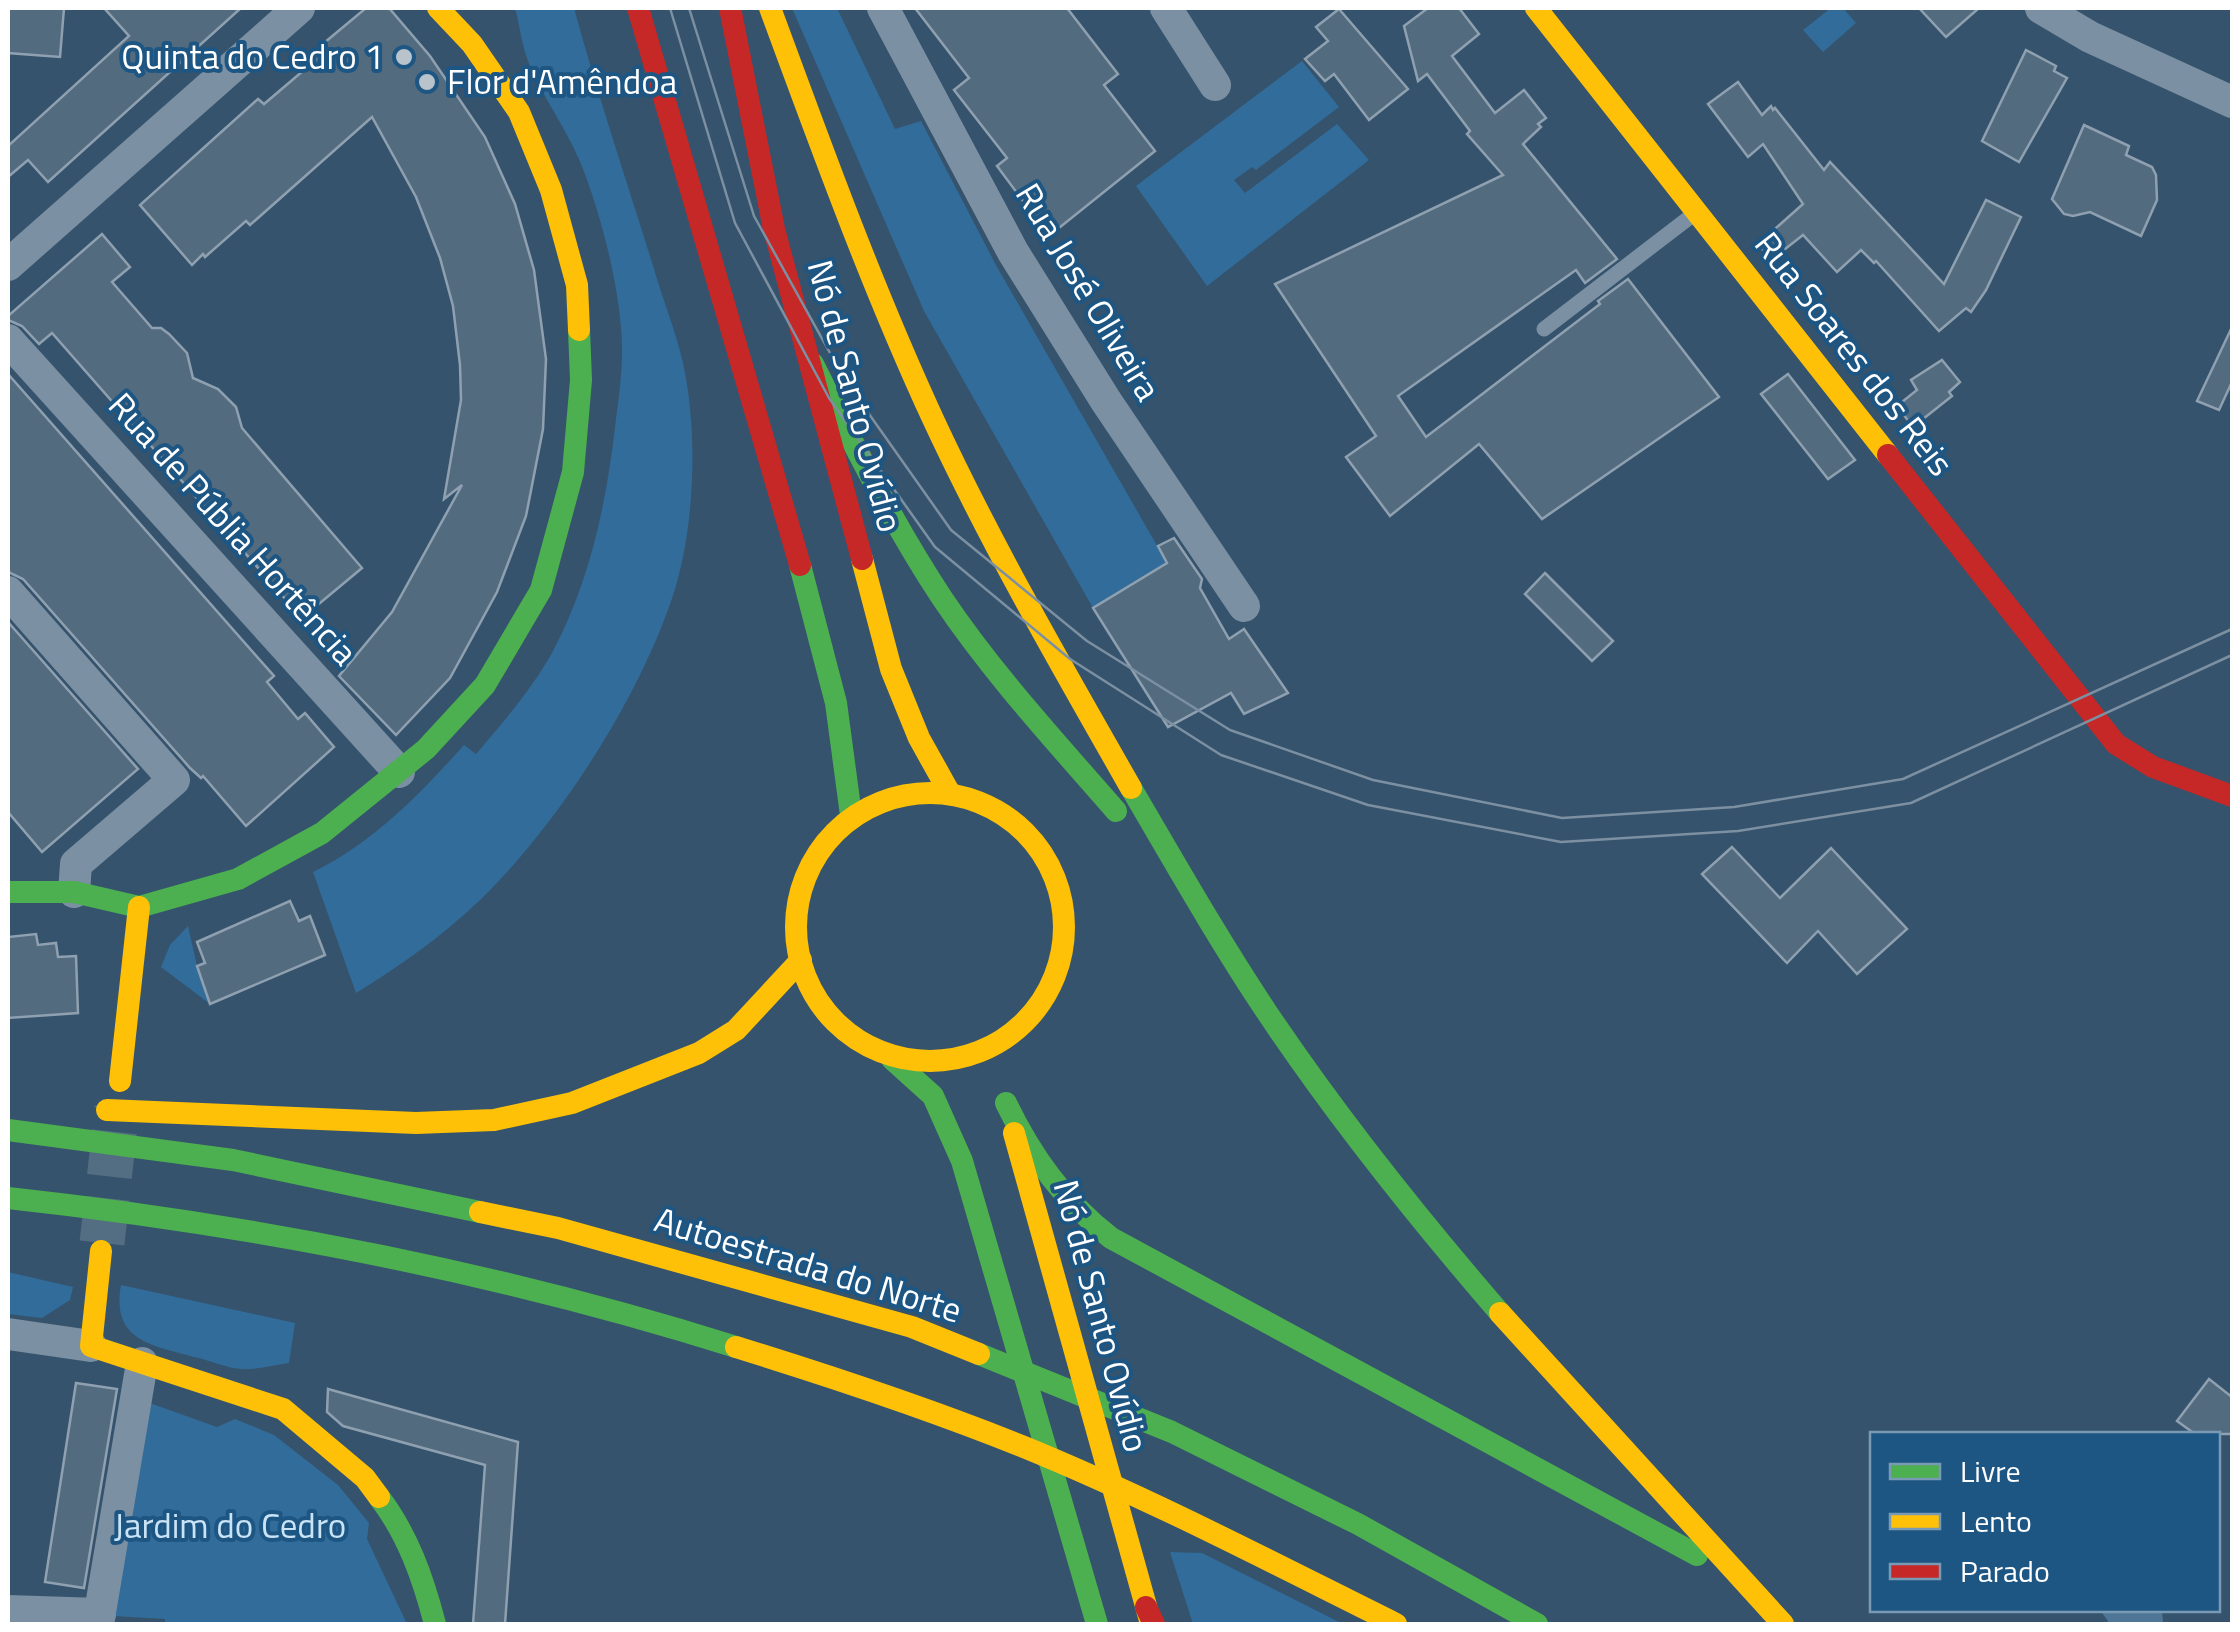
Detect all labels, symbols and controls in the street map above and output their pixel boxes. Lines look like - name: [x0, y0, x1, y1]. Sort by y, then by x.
- place label: Quinta do Cedro 1: [121, 29, 384, 83]
- marker: Quinta do Cedro 1: [393, 46, 415, 68]
- place label: Flor d'Amêndoa: [447, 54, 677, 108]
- marker: Flor d'Amêndoa: [416, 71, 438, 93]
- street label: Rua José Oliveira: [1002, 172, 1175, 411]
- street label: Rua Soares dos Reis: [1742, 220, 1968, 487]
- street label: Nó de Santo Ovídio: [794, 254, 918, 538]
- street label: Rua de Públia Hortência: [96, 380, 371, 677]
- street label: Nó de Santo Ovídio: [1040, 1174, 1164, 1458]
- street label: Autoestrada do Norte: [648, 1192, 969, 1336]
- legend: [1870, 1432, 2220, 1612]
- text: Livre: [1960, 1448, 2021, 1494]
- park label: Jardim do Cedro: [114, 1498, 346, 1552]
- text: Lento: [1960, 1498, 2032, 1544]
- text: Parado: [1960, 1548, 2050, 1594]

